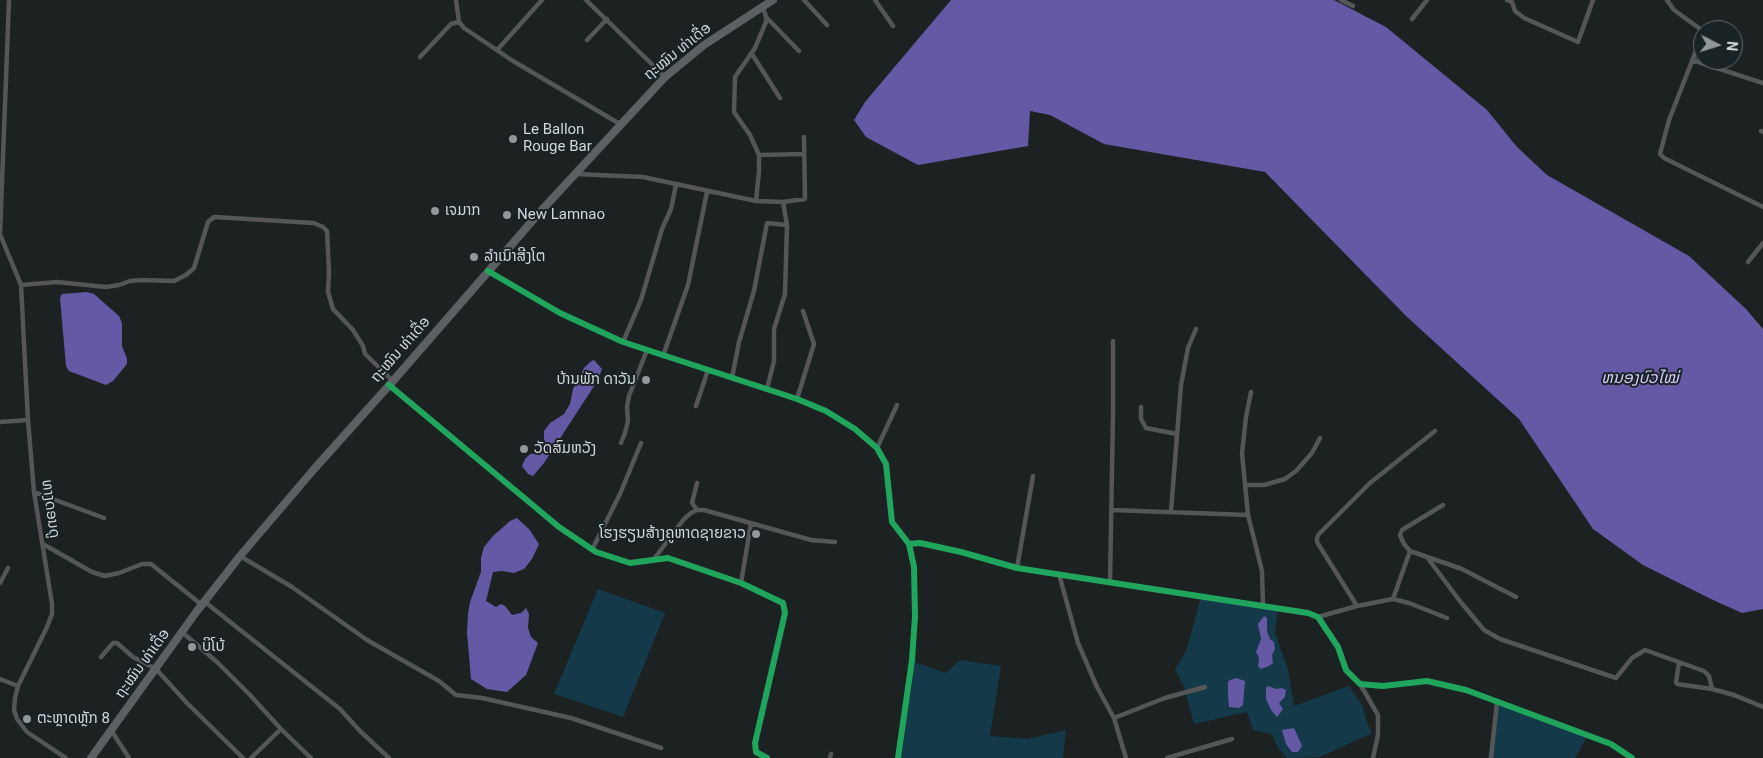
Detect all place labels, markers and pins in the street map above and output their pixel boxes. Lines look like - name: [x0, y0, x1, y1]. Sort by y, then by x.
- place label: Le Ballon Rouge Bar: [523, 121, 592, 156]
- marker: Le Ballon Rouge Bar: [507, 133, 519, 145]
- place label: ເຈມາກ: [445, 202, 481, 220]
- marker: ເຈມາກ: [429, 205, 441, 217]
- place label: New Lamnao: [517, 206, 605, 224]
- marker: New Lamnao: [501, 209, 513, 221]
- place label: ລຳເນົາສີງໂຕ: [484, 248, 545, 266]
- marker: ລຳເນົາສີງໂຕ: [468, 251, 480, 263]
- place label: ບ້ານພັກ ດາວັນ: [556, 371, 636, 389]
- marker: ບ້ານພັກ ດາວັນ: [640, 374, 652, 386]
- place label: ວັດສົມຫວັງ: [534, 440, 596, 458]
- marker: ວັດສົມຫວັງ: [518, 443, 530, 455]
- place label: ໂຮງຮຽນສ້າງຄູຫາດຊາຍຂາວ: [599, 525, 746, 543]
- marker: ໂຮງຮຽນສ້າງຄູຫາດຊາຍຂາວ: [750, 528, 762, 540]
- place label: ບິໂບ້: [202, 638, 225, 656]
- marker: ບິໂບ້: [186, 641, 198, 653]
- place label: ຕະຫຼາດຫຼັກ 8: [37, 710, 110, 728]
- marker: ຕະຫຼາດຫຼັກ 8: [21, 713, 33, 725]

